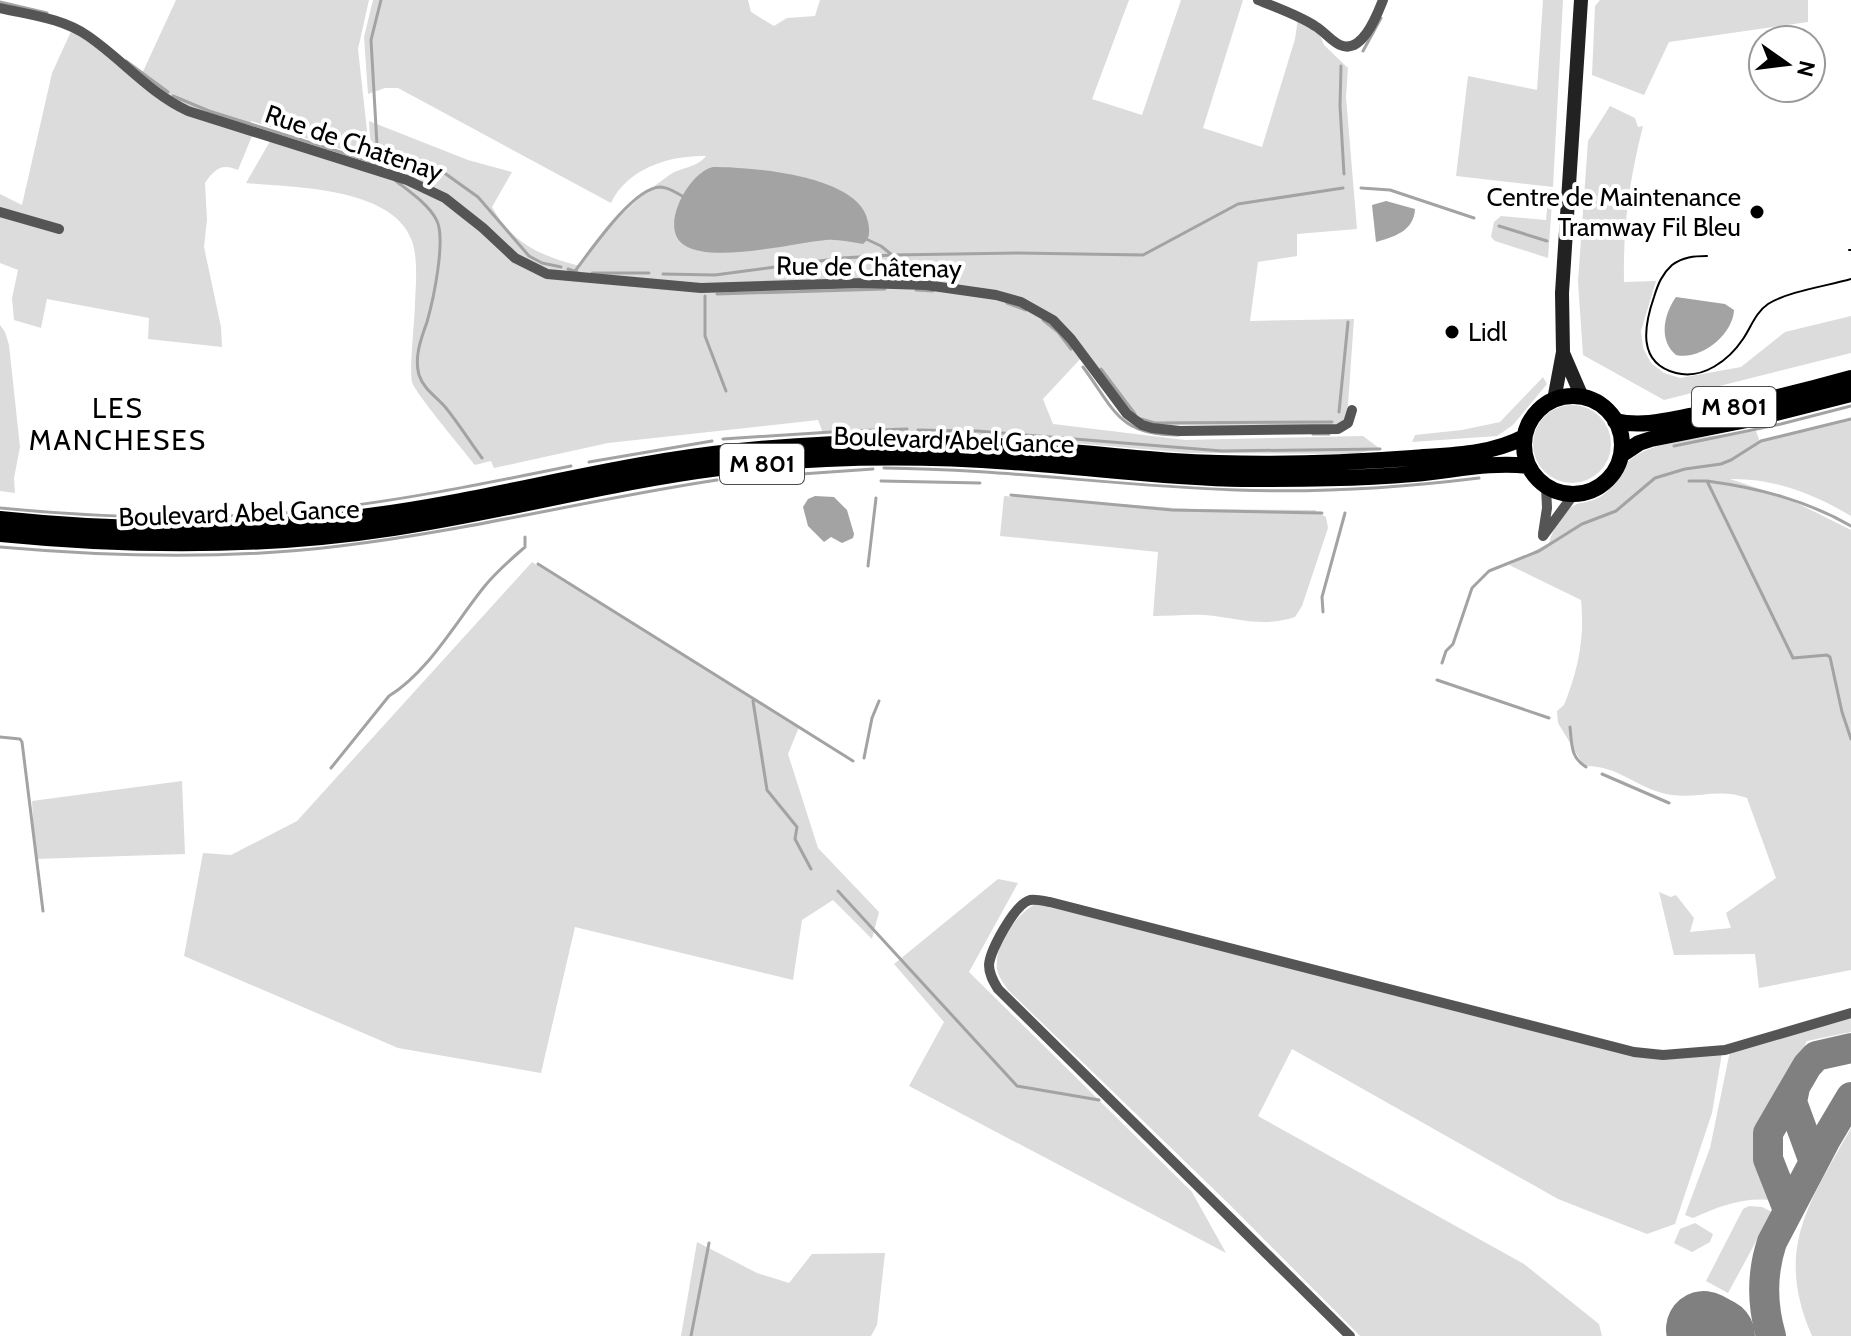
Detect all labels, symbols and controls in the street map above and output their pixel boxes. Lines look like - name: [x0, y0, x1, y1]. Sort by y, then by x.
- north arrow: [1747, 24, 1827, 104]
- text: N: [1791, 58, 1821, 80]
- street label: Rue de Chatenay: [261, 98, 447, 188]
- place label: Centre de Maintenance Tramway Fil Bleu: [1487, 181, 1741, 243]
- marker: Centre de Maintenance Tramway Fil Bleu: [1748, 203, 1766, 221]
- street label: Rue de Châtenay: [776, 249, 962, 285]
- place label: Lidl: [1468, 316, 1507, 348]
- marker: Lidl: [1443, 323, 1461, 341]
- road number: M 801: [1692, 387, 1776, 427]
- district label: LES MANCHESES: [29, 391, 207, 457]
- street label: Boulevard Abel Gance: [833, 420, 1075, 460]
- road number: M 801: [720, 444, 804, 484]
- street label: Boulevard Abel Gance: [118, 493, 360, 533]

